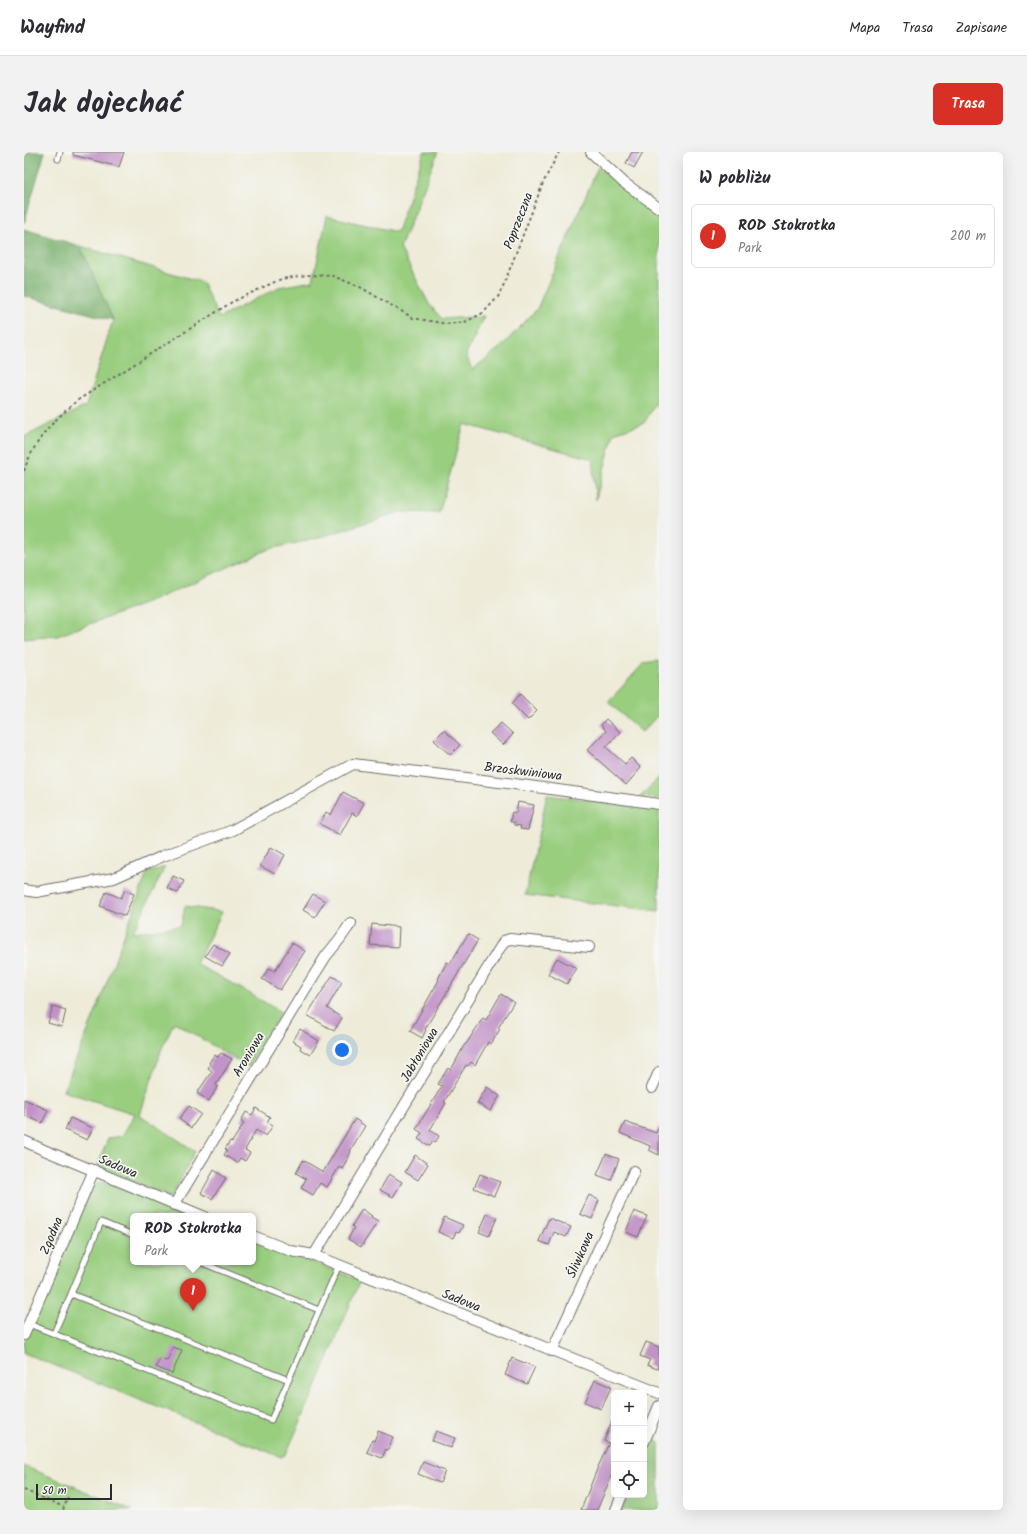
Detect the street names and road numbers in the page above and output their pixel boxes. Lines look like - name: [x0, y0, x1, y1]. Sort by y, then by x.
- street label: Poprzeczna: [499, 189, 539, 253]
- street label: Brzoskwiniowa: [483, 757, 563, 787]
- street label: Jabłoniowa: [395, 1024, 445, 1086]
- street label: Aroniowa: [227, 1029, 271, 1081]
- street label: Sadowa: [95, 1149, 141, 1185]
- street label: Zgodna: [35, 1214, 69, 1258]
- street label: Śliwkowa: [562, 1228, 600, 1282]
- street label: Sadowa: [438, 1284, 484, 1318]

